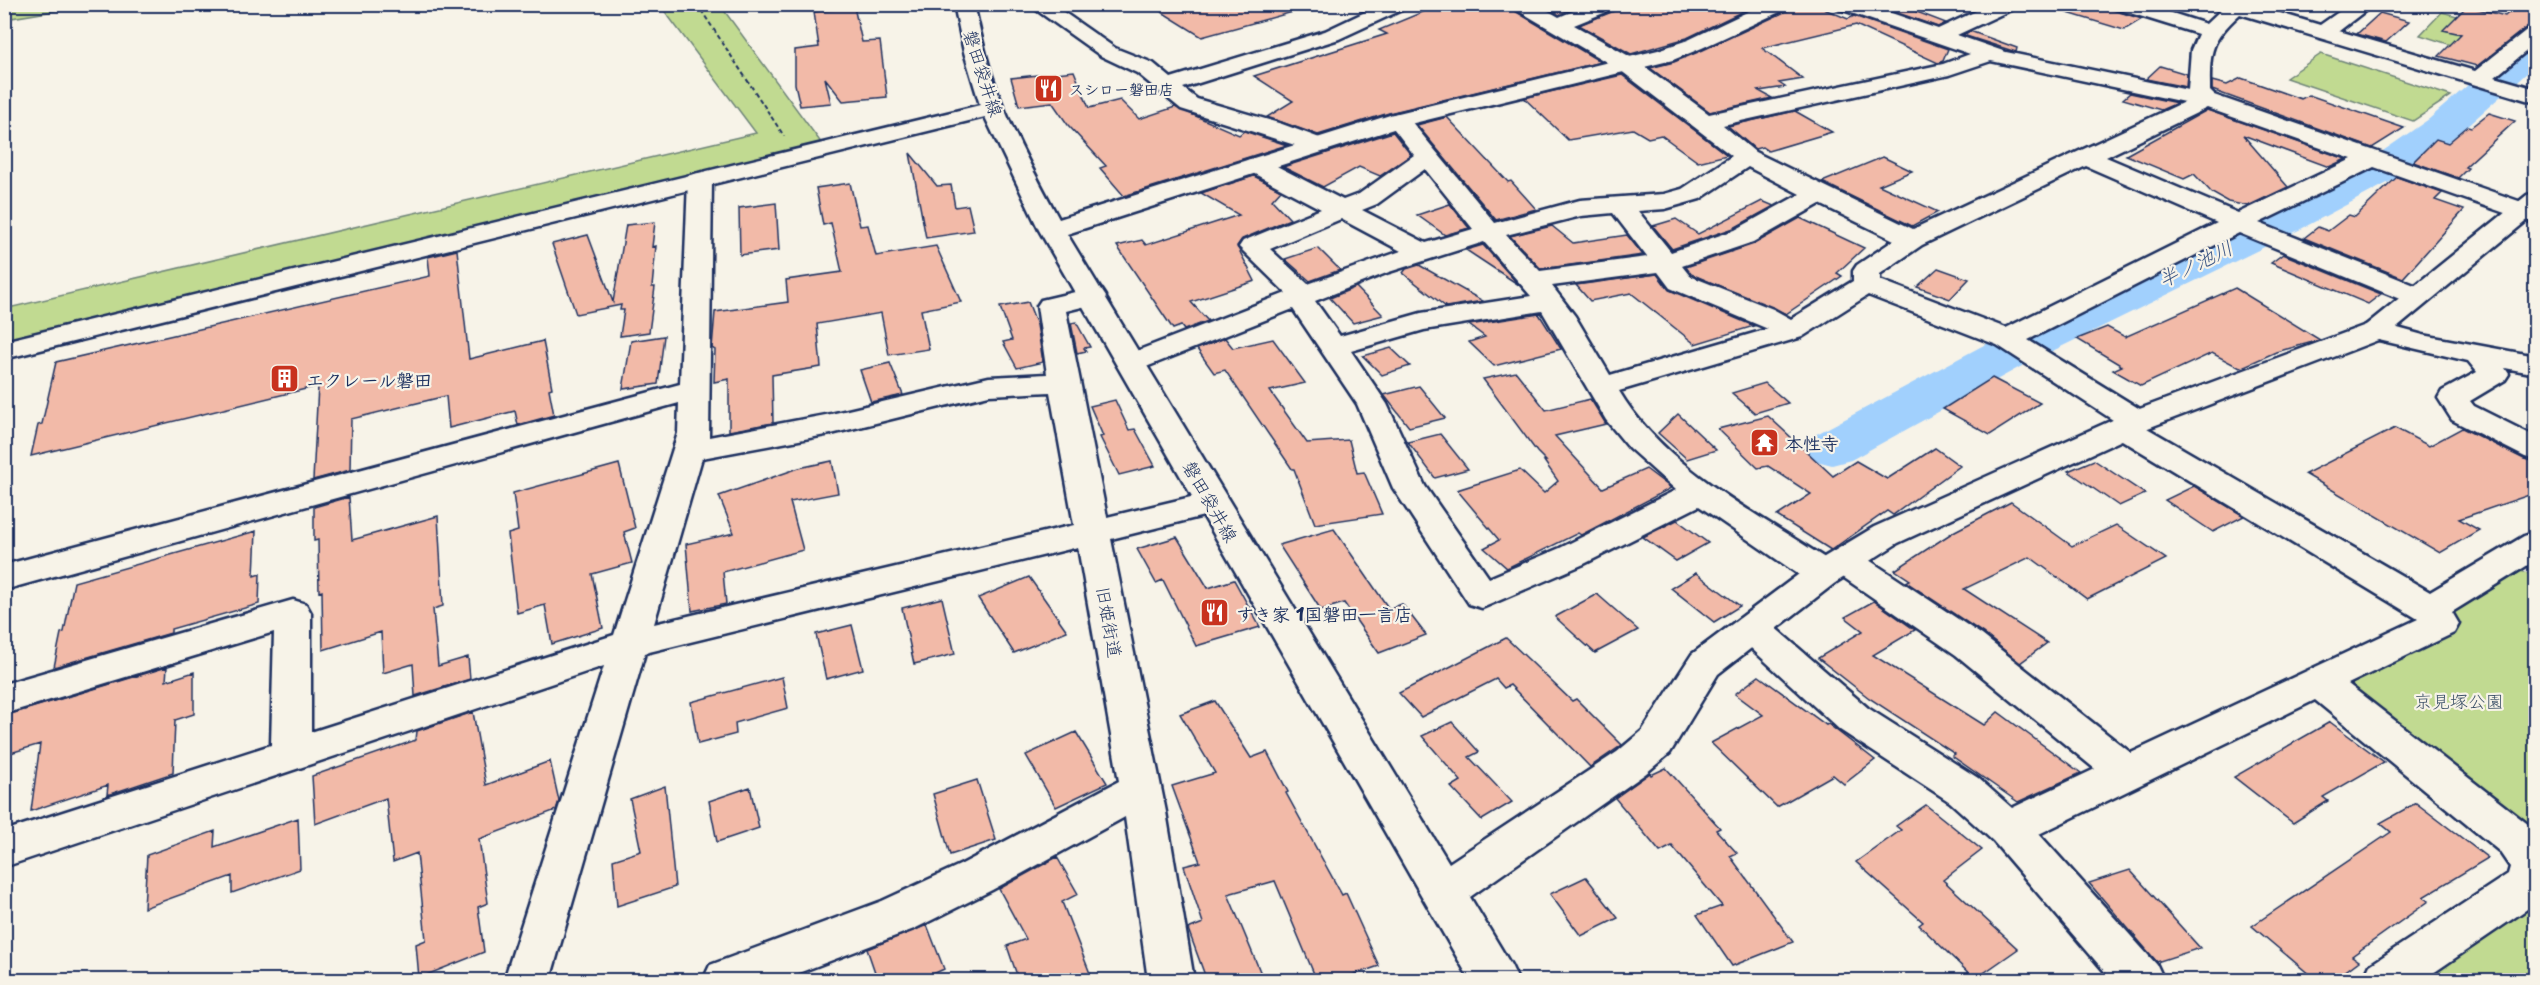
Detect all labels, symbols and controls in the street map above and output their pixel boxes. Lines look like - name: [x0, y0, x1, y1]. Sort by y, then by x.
- street label: 磐田袋井線: [957, 26, 1011, 120]
- restaurant icon: スシロー磐田店: [1032, 72, 1064, 104]
- place label: スシロー磐田店: [1069, 77, 1174, 100]
- water label: 半ノ池川: [2152, 232, 2238, 294]
- building icon: エクレール磐田: [269, 363, 301, 395]
- place label: エクレール磐田: [306, 366, 432, 393]
- temple icon: 本性寺: [1748, 426, 1780, 458]
- place label: 本性寺: [1785, 429, 1839, 456]
- street label: 磐田袋井線: [1177, 455, 1245, 547]
- street label: 旧姫街道: [1090, 584, 1130, 660]
- restaurant icon: すき家 1国磐田一言店: [1199, 597, 1231, 629]
- place label: すき家 1国磐田一言店: [1236, 600, 1412, 627]
- park label: 京見塚公園: [2414, 687, 2504, 714]

